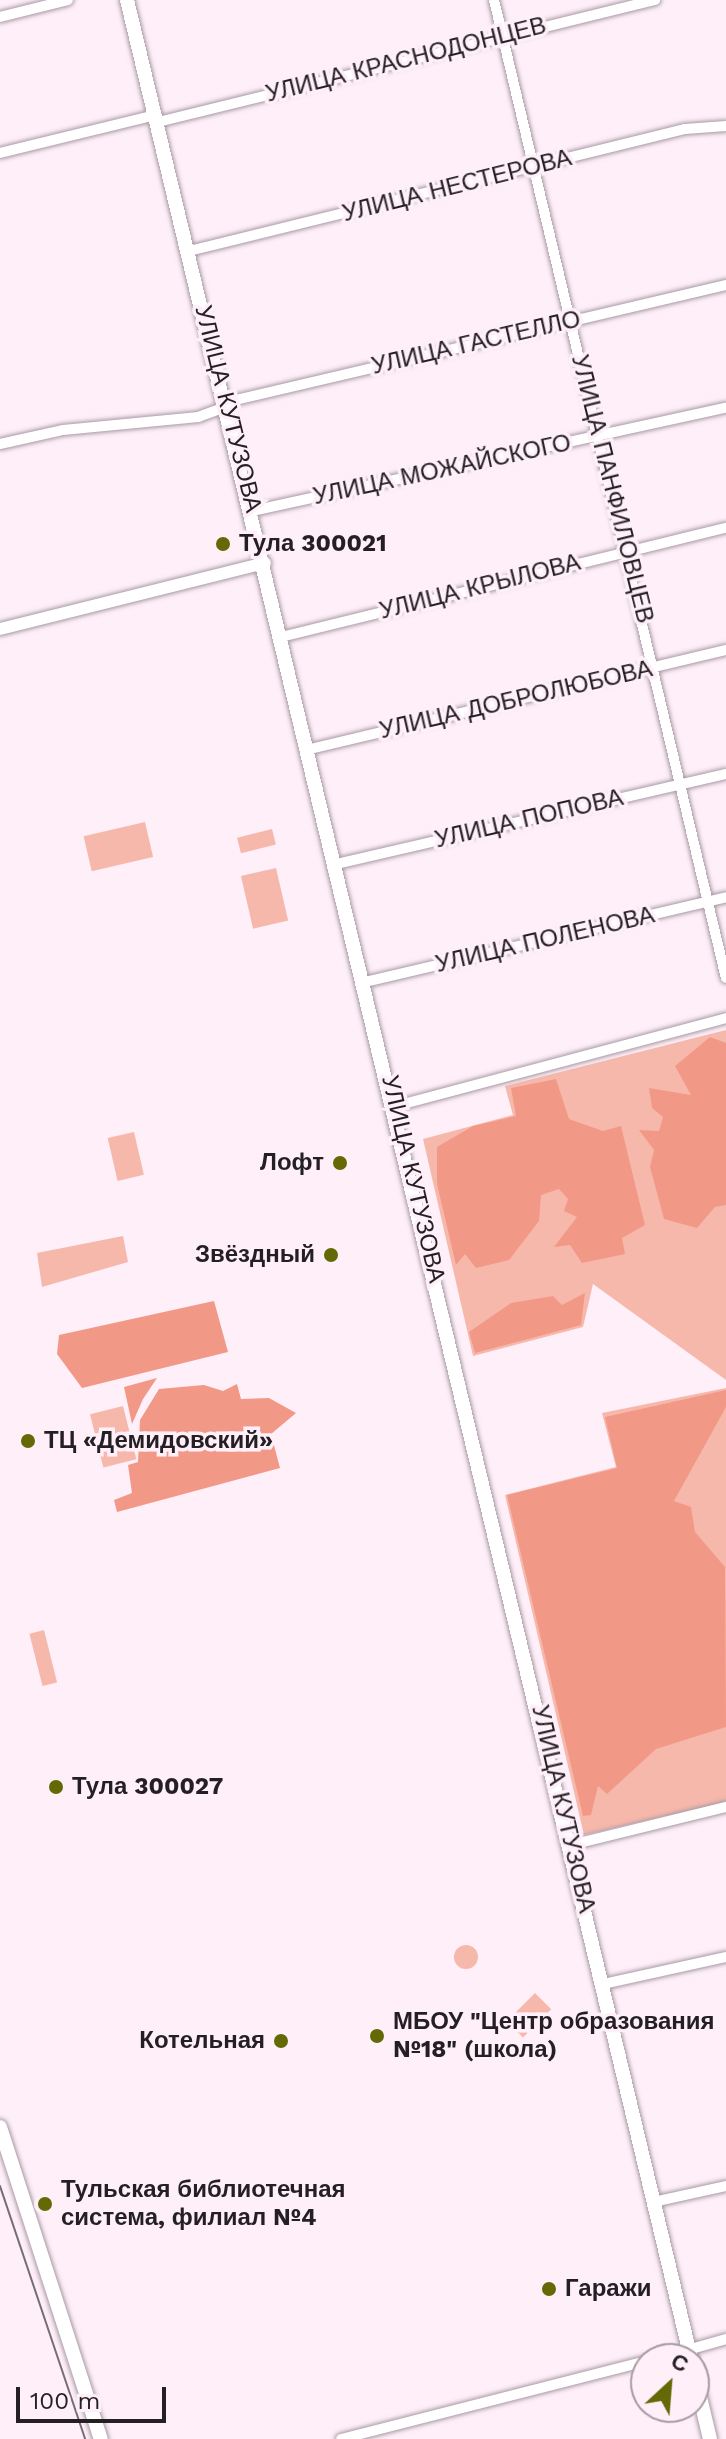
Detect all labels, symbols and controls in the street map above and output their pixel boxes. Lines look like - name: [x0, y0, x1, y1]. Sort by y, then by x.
- street label: УЛИЦА КРАСНОДОНЦЕВ: [263, 11, 549, 109]
- street label: УЛИЦА НЕСТЕРОВА: [339, 144, 575, 228]
- street label: УЛИЦА КУТУЗОВА: [188, 302, 268, 516]
- street label: УЛИЦА ГАСТЕЛЛО: [369, 305, 583, 381]
- street label: УЛИЦА ПАНФИЛОВЦЕВ: [565, 352, 659, 626]
- street label: УЛИЦА МОЖАЙСКОГО: [310, 429, 574, 511]
- place label: Тула 300021: [239, 530, 386, 558]
- marker: Тула 300021: [214, 535, 232, 553]
- street label: УЛИЦА КРЫЛОВА: [376, 548, 584, 626]
- street label: УЛИЦА ДОБРОЛЮБОВА: [377, 655, 655, 745]
- street label: УЛИЦА ПОПОВА: [432, 783, 626, 855]
- street label: УЛИЦА ПОЛЕНОВА: [433, 901, 657, 979]
- street label: УЛИЦА КУТУЗОВА: [375, 1072, 451, 1286]
- place label: Лофт: [260, 1149, 324, 1177]
- marker: Лофт: [331, 1154, 349, 1172]
- place label: Звёздный: [195, 1241, 315, 1269]
- marker: Звёздный: [322, 1246, 340, 1264]
- place label: ТЦ «Демидовский»: [44, 1427, 273, 1455]
- marker: ТЦ «Демидовский»: [19, 1432, 37, 1450]
- street label: УЛИЦА КУТУЗОВА: [525, 1702, 601, 1916]
- place label: Тула 300027: [72, 1773, 223, 1801]
- marker: Тула 300027: [47, 1778, 65, 1796]
- place label: МБОУ "Центр образования №18" (школа): [393, 2008, 715, 2064]
- place label: Котельная: [139, 2027, 265, 2055]
- marker: МБОУ "Центр образования №18" (школа): [368, 2027, 386, 2045]
- marker: Котельная: [272, 2032, 290, 2050]
- place label: Тульская библиотечная система, филиал №4: [61, 2176, 346, 2232]
- marker: Тульская библиотечная система, филиал №4: [36, 2195, 54, 2213]
- place label: Гаражи: [565, 2275, 651, 2303]
- marker: Гаражи: [540, 2280, 558, 2298]
- north arrow: [630, 2343, 710, 2423]
- text: С: [667, 2348, 692, 2377]
- scale bar: [20, 2371, 170, 2421]
- text: 100 m: [30, 2387, 100, 2415]

